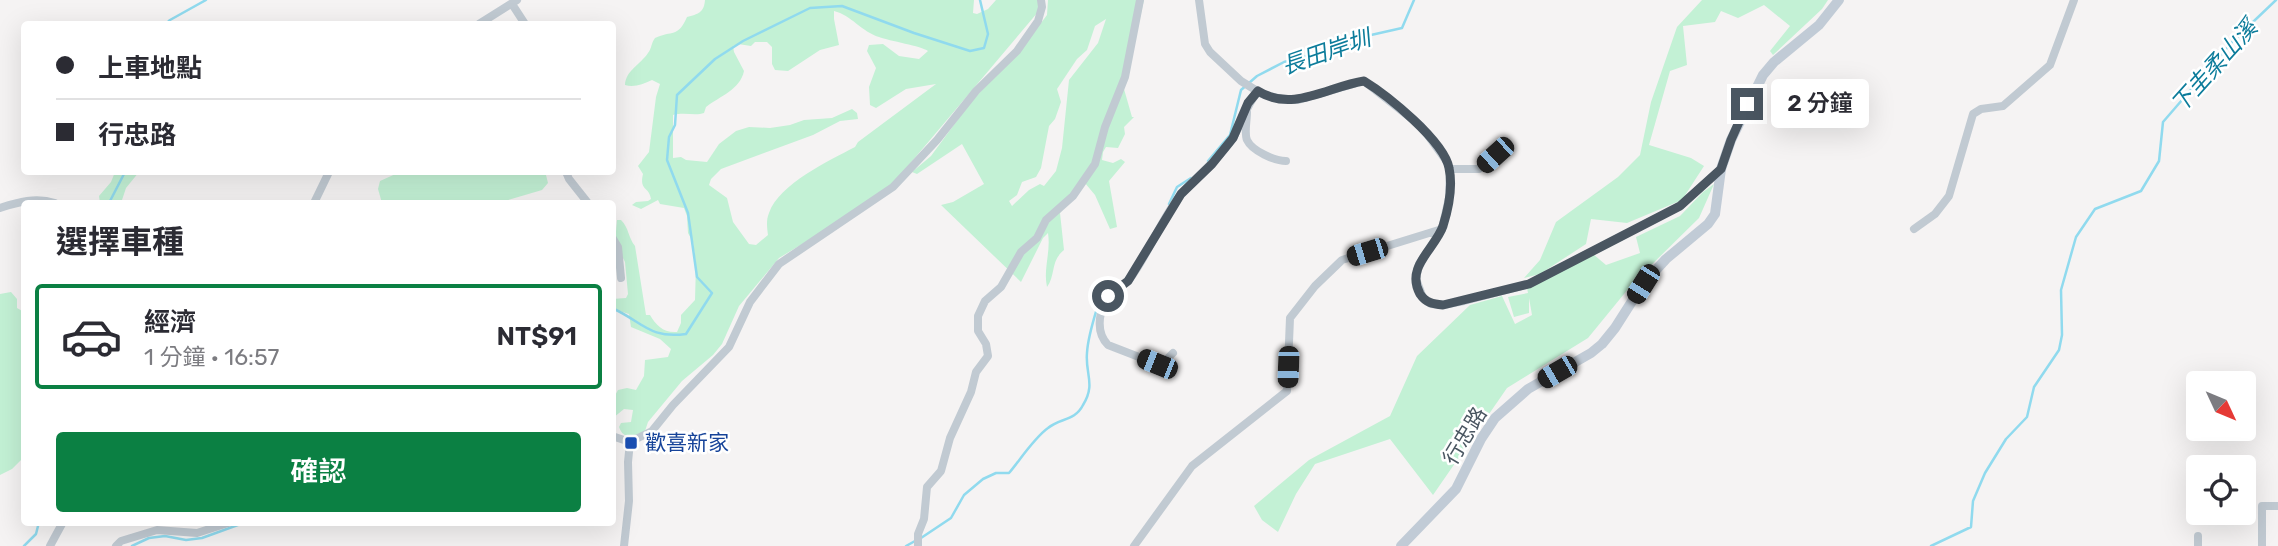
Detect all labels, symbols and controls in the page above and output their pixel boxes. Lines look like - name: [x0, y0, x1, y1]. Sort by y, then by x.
- water label: 下圭柔山溪: [2165, 12, 2265, 118]
- water label: 長田岸圳: [1278, 23, 1377, 80]
- text: 上車地點: [98, 53, 202, 84]
- callout: 2 分鐘: [1772, 80, 1870, 128]
- route end: [1731, 88, 1763, 120]
- text: 2 分鐘: [1787, 89, 1853, 117]
- text: 行忠路: [98, 120, 176, 151]
- car: [1473, 133, 1518, 177]
- text: 選擇車種: [56, 223, 184, 261]
- car: [1344, 236, 1391, 268]
- car: [1623, 261, 1664, 307]
- route start: [1092, 280, 1124, 312]
- icon: car: [60, 305, 123, 368]
- text: 經濟: [144, 307, 196, 338]
- text: NT$91: [497, 321, 577, 352]
- text: 1 分鐘 · 16:57: [144, 343, 279, 371]
- car: [1134, 346, 1181, 382]
- car: [1277, 346, 1300, 388]
- car: [1534, 352, 1581, 392]
- north arrow: [2186, 371, 2256, 441]
- map controls: [2186, 371, 2256, 525]
- street label: 行忠路: [1438, 402, 1492, 469]
- place label: 歡喜新家: [645, 430, 729, 455]
- button: 確認: [56, 432, 581, 512]
- marker: 歡喜新家: [623, 435, 639, 451]
- button: locate: [2186, 455, 2256, 525]

